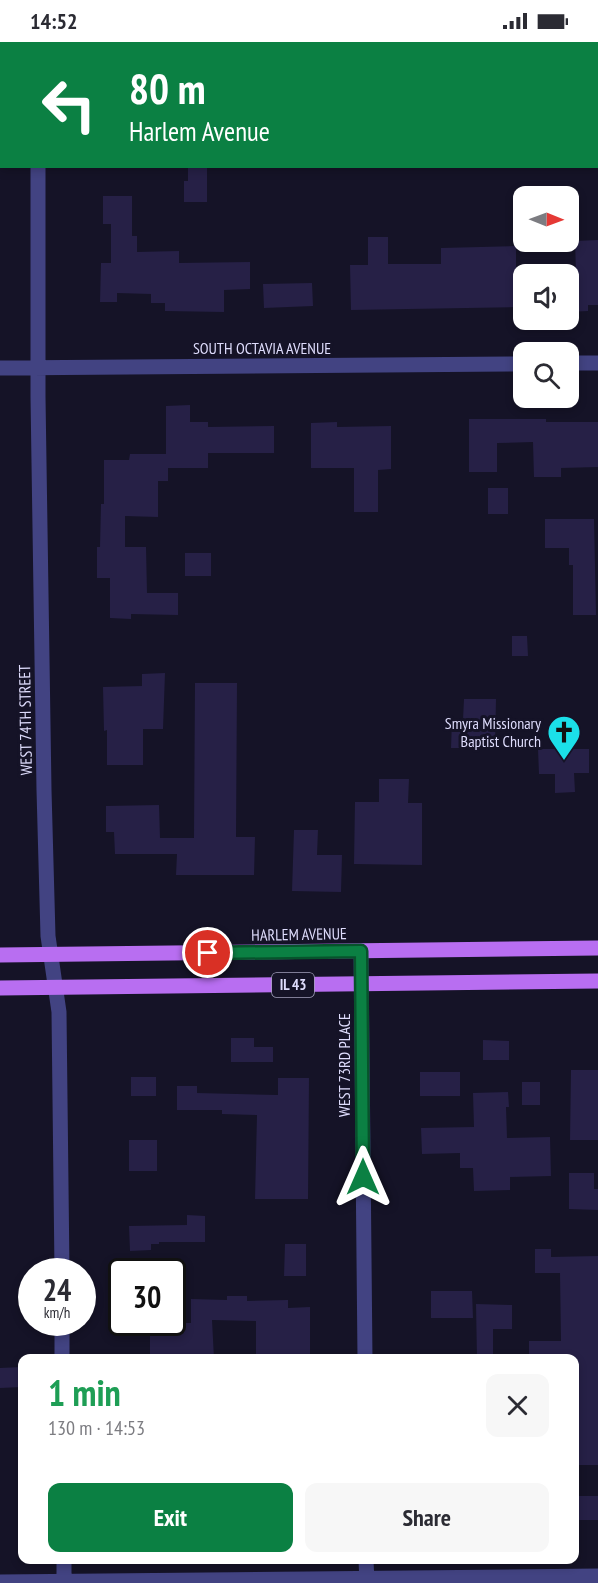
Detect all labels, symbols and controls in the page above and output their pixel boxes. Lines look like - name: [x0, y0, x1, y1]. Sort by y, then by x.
- text: 14:52: [30, 7, 78, 35]
- text: 80 m: [129, 61, 206, 116]
- icon: left: [30, 66, 108, 144]
- text: Harlem Avenue: [129, 114, 270, 148]
- north arrow: [513, 186, 579, 252]
- map controls: [513, 186, 579, 408]
- button: sound: [513, 264, 579, 330]
- street label: SOUTH OCTAVIA AVENUE: [193, 338, 331, 358]
- button: search: [513, 342, 579, 408]
- street label: WEST 74TH STREET: [14, 665, 36, 775]
- place label: Smyra Missionary Baptist Church: [445, 713, 541, 751]
- church icon: Smyra Missionary Baptist Church: [546, 714, 582, 761]
- street label: HARLEM AVENUE: [251, 923, 347, 945]
- pin: [182, 927, 233, 978]
- icon: arrive: [191, 936, 224, 969]
- road number: IL 43: [272, 973, 314, 997]
- street label: WEST 73RD PLACE: [334, 1013, 354, 1117]
- position arrow: [331, 1145, 395, 1209]
- speed limit sign: 30: [108, 1258, 186, 1336]
- text: 24: [43, 1270, 71, 1309]
- text: km/h: [44, 1303, 70, 1322]
- text: 1 min: [48, 1369, 121, 1416]
- button: close: [486, 1374, 549, 1437]
- text: 130 m · 14:53: [48, 1415, 145, 1441]
- button: Exit: [48, 1483, 293, 1552]
- button: Share: [305, 1483, 549, 1552]

